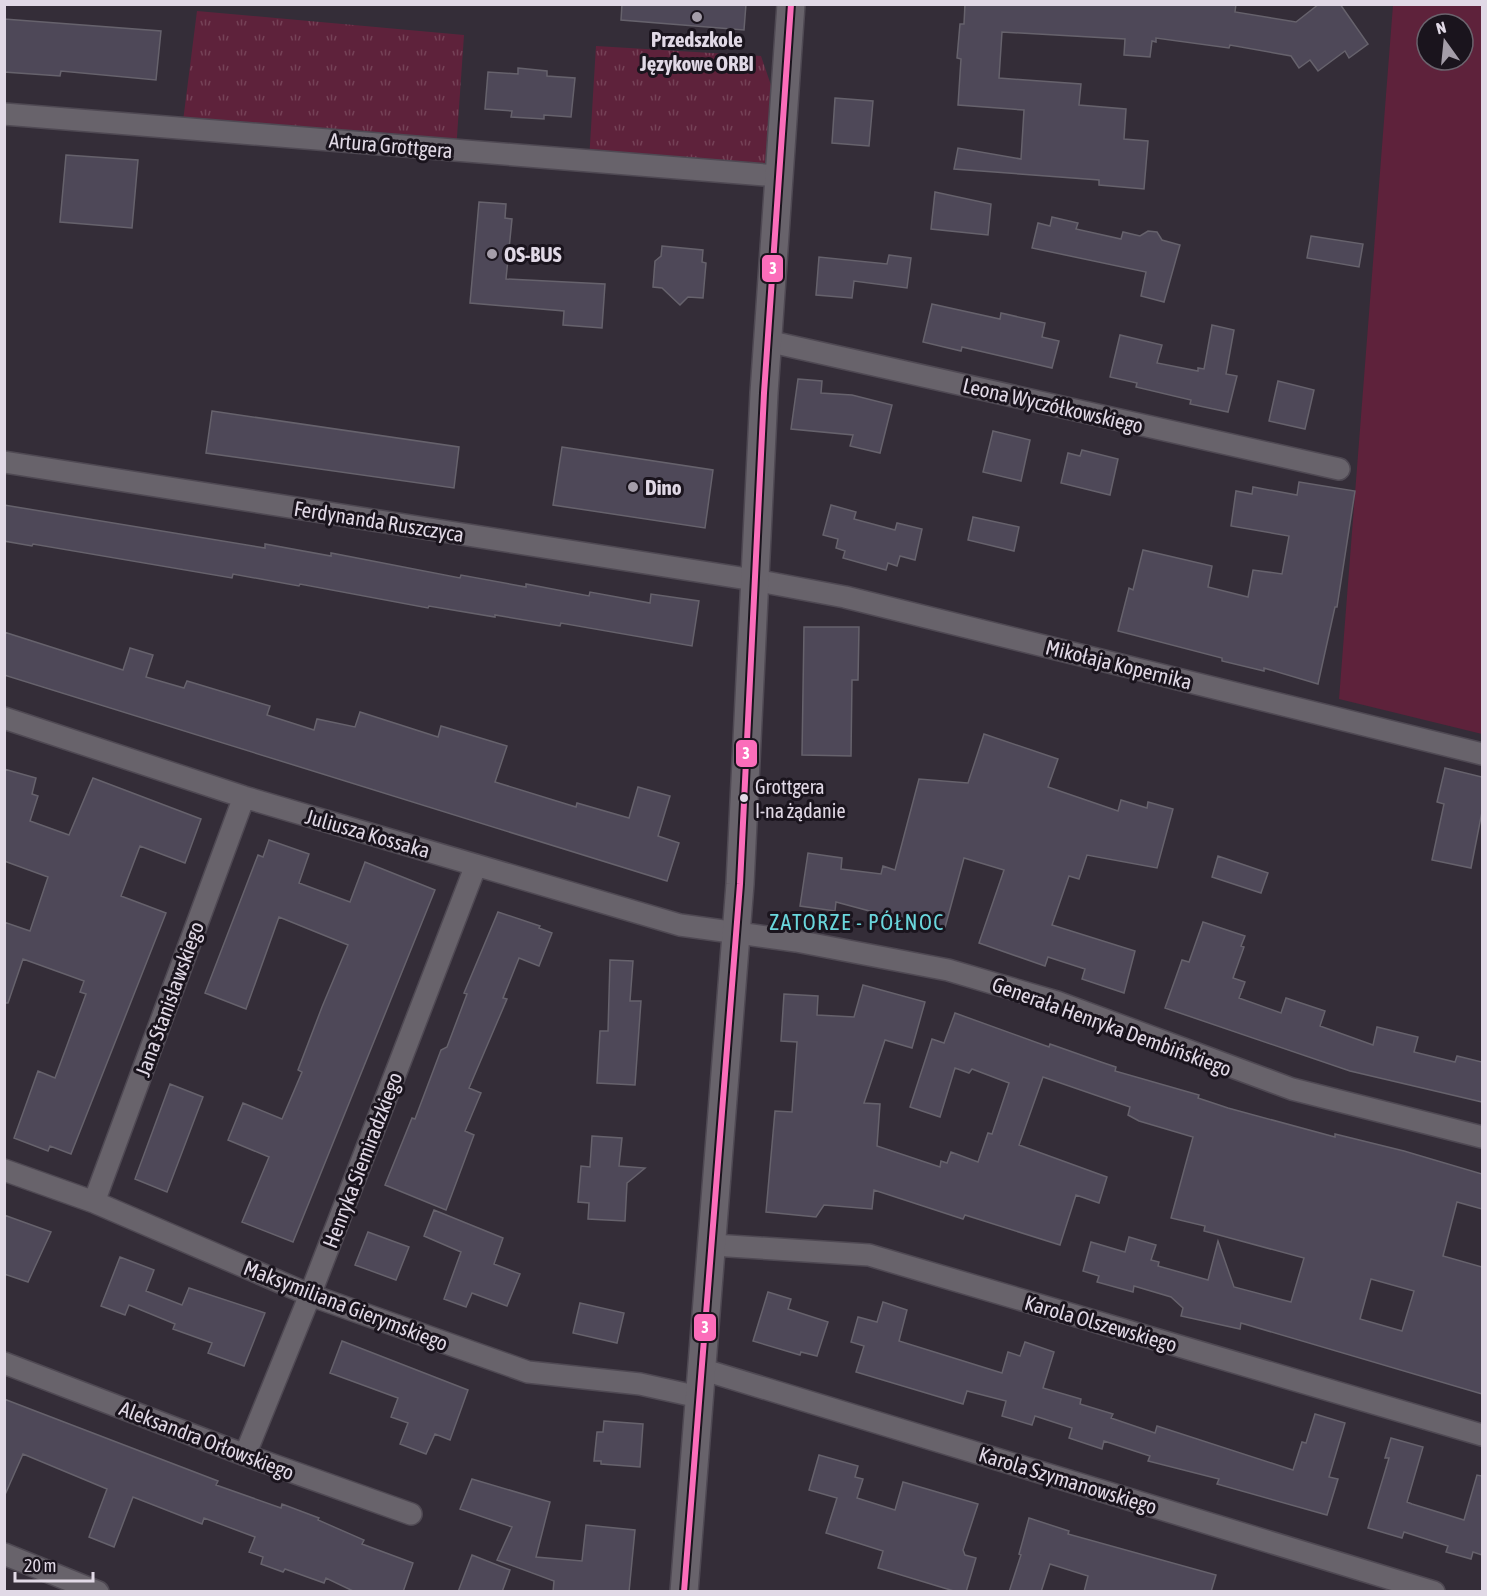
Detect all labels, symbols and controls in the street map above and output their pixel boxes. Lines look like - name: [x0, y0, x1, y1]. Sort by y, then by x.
- marker: Przedszkole Językowe ORBI: [690, 10, 704, 24]
- north arrow: [1415, 12, 1475, 72]
- text: N: [1434, 18, 1448, 37]
- place label: Przedszkole Językowe ORBI: [639, 27, 754, 75]
- street label: Artura Grottgera: [328, 128, 454, 162]
- place label: OS-BUS: [504, 242, 562, 266]
- marker: OS-BUS: [485, 247, 499, 261]
- line badge: 3: [761, 254, 784, 283]
- text: 3: [769, 259, 777, 277]
- street label: Leona Wyczółkowskiego: [960, 373, 1146, 437]
- place label: Dino: [645, 475, 682, 499]
- marker: Dino: [626, 480, 640, 494]
- street label: Ferdynanda Ruszczyca: [292, 496, 466, 546]
- street label: Mikołaja Kopernika: [1043, 634, 1195, 694]
- line badge: 3: [735, 739, 758, 768]
- text: 3: [742, 744, 750, 762]
- place label: Grottgera I-na żądanie: [755, 775, 846, 822]
- marker: Grottgera I-na żądanie: [738, 792, 750, 804]
- street label: Juliusza Kossaka: [303, 804, 433, 862]
- district label: ZATORZE - PÓŁNOC: [769, 909, 945, 935]
- street label: Jana Stanisławskiego: [130, 918, 208, 1080]
- street label: Generała Henryka Dembińskiego: [989, 971, 1235, 1081]
- street label: Henryka Siemiradzkiego: [317, 1069, 407, 1251]
- street label: Maksymiliana Gierymskiego: [241, 1255, 451, 1355]
- street label: Karola Olszewskiego: [1022, 1290, 1180, 1356]
- line badge: 3: [693, 1313, 717, 1342]
- text: 3: [701, 1318, 709, 1336]
- street label: Aleksandra Orłowskiego: [116, 1396, 298, 1484]
- street label: Karola Szymanowskiego: [976, 1441, 1160, 1519]
- scale bar: [15, 1545, 93, 1583]
- text: 20 m: [24, 1555, 56, 1576]

